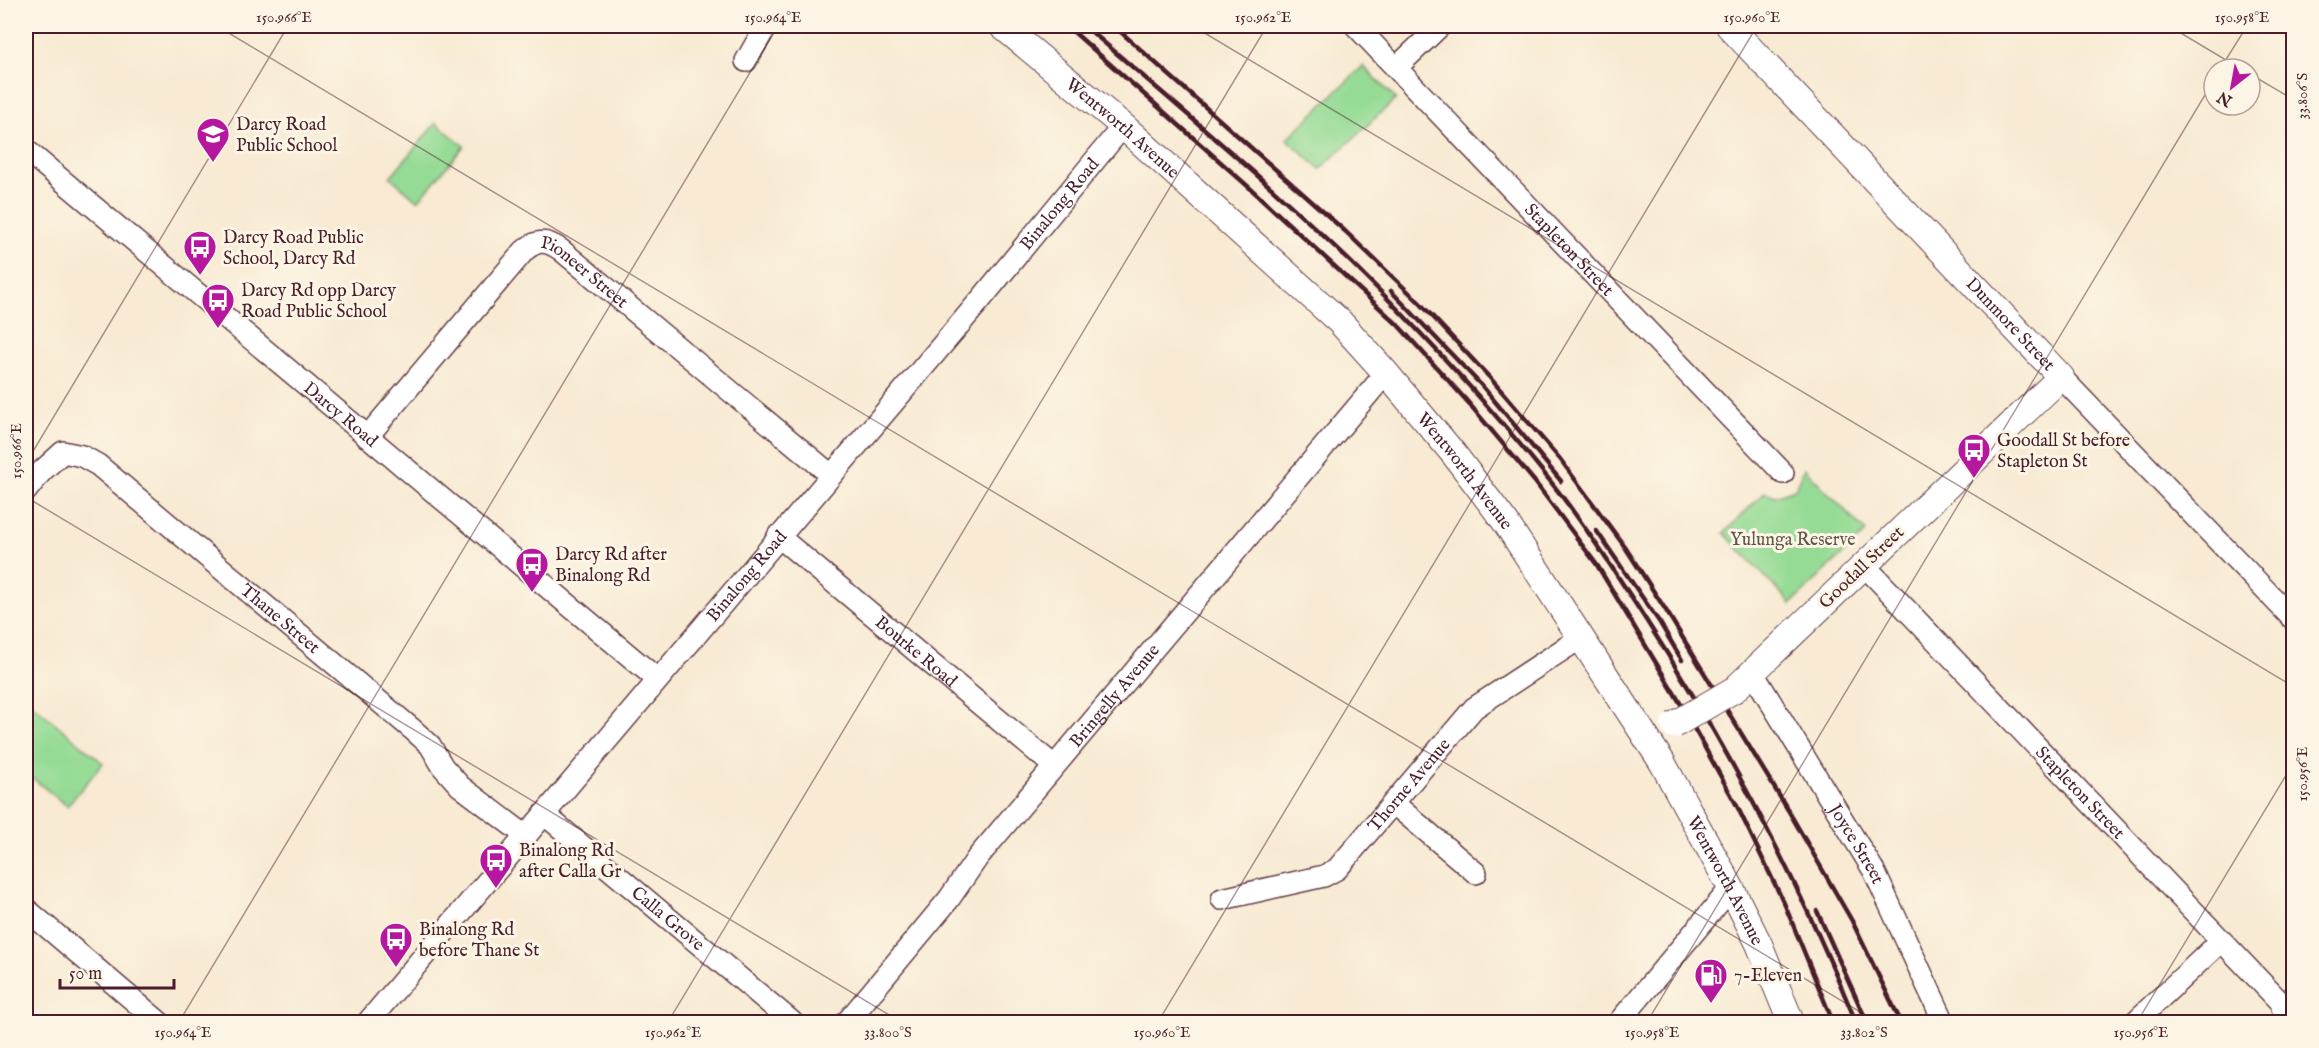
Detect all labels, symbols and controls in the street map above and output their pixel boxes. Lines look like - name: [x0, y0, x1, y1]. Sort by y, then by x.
- text: 150.966°E: [256, 8, 312, 27]
- text: 150.964°E: [745, 8, 801, 27]
- text: 150.962°E: [1235, 8, 1291, 27]
- text: 150.960°E: [1724, 8, 1780, 27]
- text: 150.958°E: [2215, 8, 2269, 27]
- north arrow: [2202, 57, 2262, 117]
- street label: Wentworth Avenue: [1060, 73, 1184, 184]
- text: 33.806°S: [2293, 73, 2312, 119]
- text: N: [2214, 86, 2237, 111]
- place label: Darcy Road Public School: [236, 114, 337, 158]
- school or university icon: Darcy Road Public School: [195, 116, 231, 163]
- street label: Binalong Road: [1016, 154, 1105, 256]
- street label: Stapleton Street: [1519, 199, 1618, 302]
- place label: Darcy Road Public School, Darcy Rd: [223, 227, 364, 271]
- bus stop icon: Darcy Road Public School, Darcy Rd: [182, 229, 218, 276]
- street label: Pioneer Street: [538, 232, 632, 314]
- street label: Dunmore Street: [1960, 273, 2059, 377]
- place label: Darcy Rd opp Darcy Road Public School: [241, 280, 396, 324]
- bus stop icon: Darcy Rd opp Darcy Road Public School: [200, 282, 236, 329]
- street label: Darcy Road: [298, 377, 382, 453]
- street label: Wentworth Avenue: [1411, 408, 1517, 535]
- text: 150.966°E: [7, 423, 26, 479]
- place label: Goodall St before Stapleton St: [1997, 430, 2130, 474]
- bus stop icon: Goodall St before Stapleton St: [1956, 432, 1992, 479]
- street label: Goodall Street: [1815, 522, 1909, 614]
- street label: Binalong Road: [702, 526, 793, 627]
- park label: Yulunga Reserve: [1730, 529, 1856, 552]
- place label: Darcy Rd after Binalong Rd: [555, 544, 667, 588]
- bus stop icon: Darcy Rd after Binalong Rd: [514, 546, 550, 593]
- street label: Thane Street: [235, 579, 324, 660]
- street label: Bourke Road: [870, 612, 961, 693]
- street label: Bringelly Avenue: [1065, 640, 1165, 753]
- street label: Thorne Avenue: [1364, 734, 1456, 837]
- street label: Stapleton Street: [2030, 742, 2129, 845]
- text: 150.956°E: [2293, 747, 2312, 801]
- street label: Joyce Street: [1822, 798, 1888, 888]
- street label: Wentworth Avenue: [1681, 812, 1768, 949]
- place label: Binalong Rd after Calla Gr: [519, 840, 622, 884]
- bus stop icon: Binalong Rd after Calla Gr: [478, 842, 514, 889]
- street label: Calla Grove: [626, 882, 709, 957]
- place label: Binalong Rd before Thane St: [419, 919, 540, 963]
- bus stop icon: Binalong Rd before Thane St: [378, 921, 414, 968]
- scale bar: [60, 952, 174, 990]
- fuel station icon: 7-Eleven: [1693, 957, 1729, 1004]
- text: 50 m: [69, 963, 102, 986]
- place label: 7-Eleven: [1734, 965, 1803, 988]
- text: 150.964°E: [155, 1023, 211, 1042]
- text: 150.962°E: [645, 1023, 701, 1042]
- text: 33.800°S: [864, 1023, 912, 1042]
- text: 150.960°E: [1134, 1023, 1190, 1042]
- text: 150.958°E: [1625, 1023, 1679, 1042]
- text: 33.802°S: [1840, 1023, 1888, 1042]
- text: 150.956°E: [2114, 1023, 2168, 1042]

